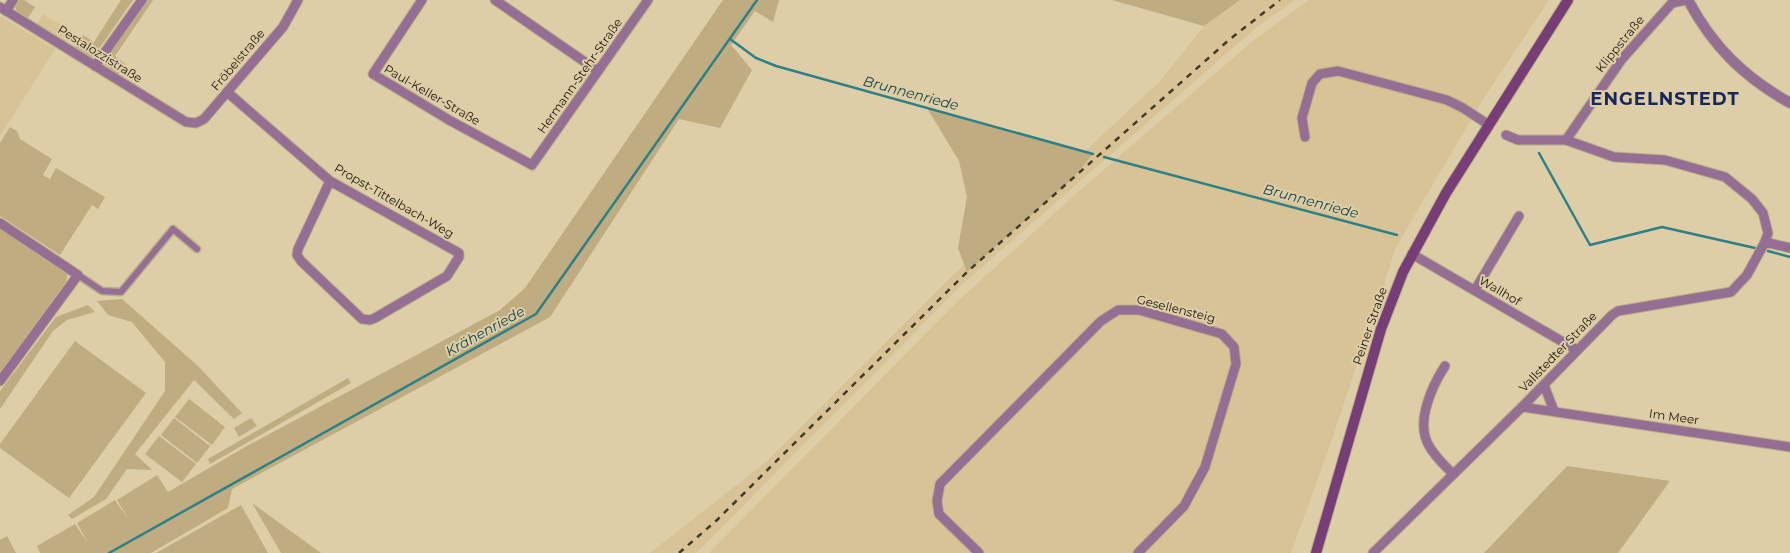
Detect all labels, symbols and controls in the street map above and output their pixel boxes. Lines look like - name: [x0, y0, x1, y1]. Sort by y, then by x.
- street label: Klippstraße: [1592, 12, 1647, 75]
- street label: Hermann-Stehr-Straße: [534, 15, 625, 136]
- street label: Pestalozzistraße: [55, 22, 145, 86]
- street label: Fröbelstraße: [208, 26, 268, 93]
- street label: Paul-Keller-Straße: [381, 61, 483, 128]
- water label: Brunnenriede: [861, 72, 961, 114]
- district label: ENGELNSTEDT: [1590, 88, 1740, 110]
- street label: Propst-Tittelbach-Weg: [332, 160, 457, 241]
- water label: Brunnenriede: [1261, 180, 1361, 222]
- street label: Wallhof: [1477, 273, 1525, 309]
- street label: Peiner Straße: [1349, 285, 1390, 367]
- street label: Gesellensteig: [1135, 291, 1217, 326]
- water label: Krähenriede: [442, 302, 528, 360]
- street label: Vallstedter Straße: [1515, 308, 1600, 395]
- street label: Im Meer: [1648, 406, 1700, 427]

